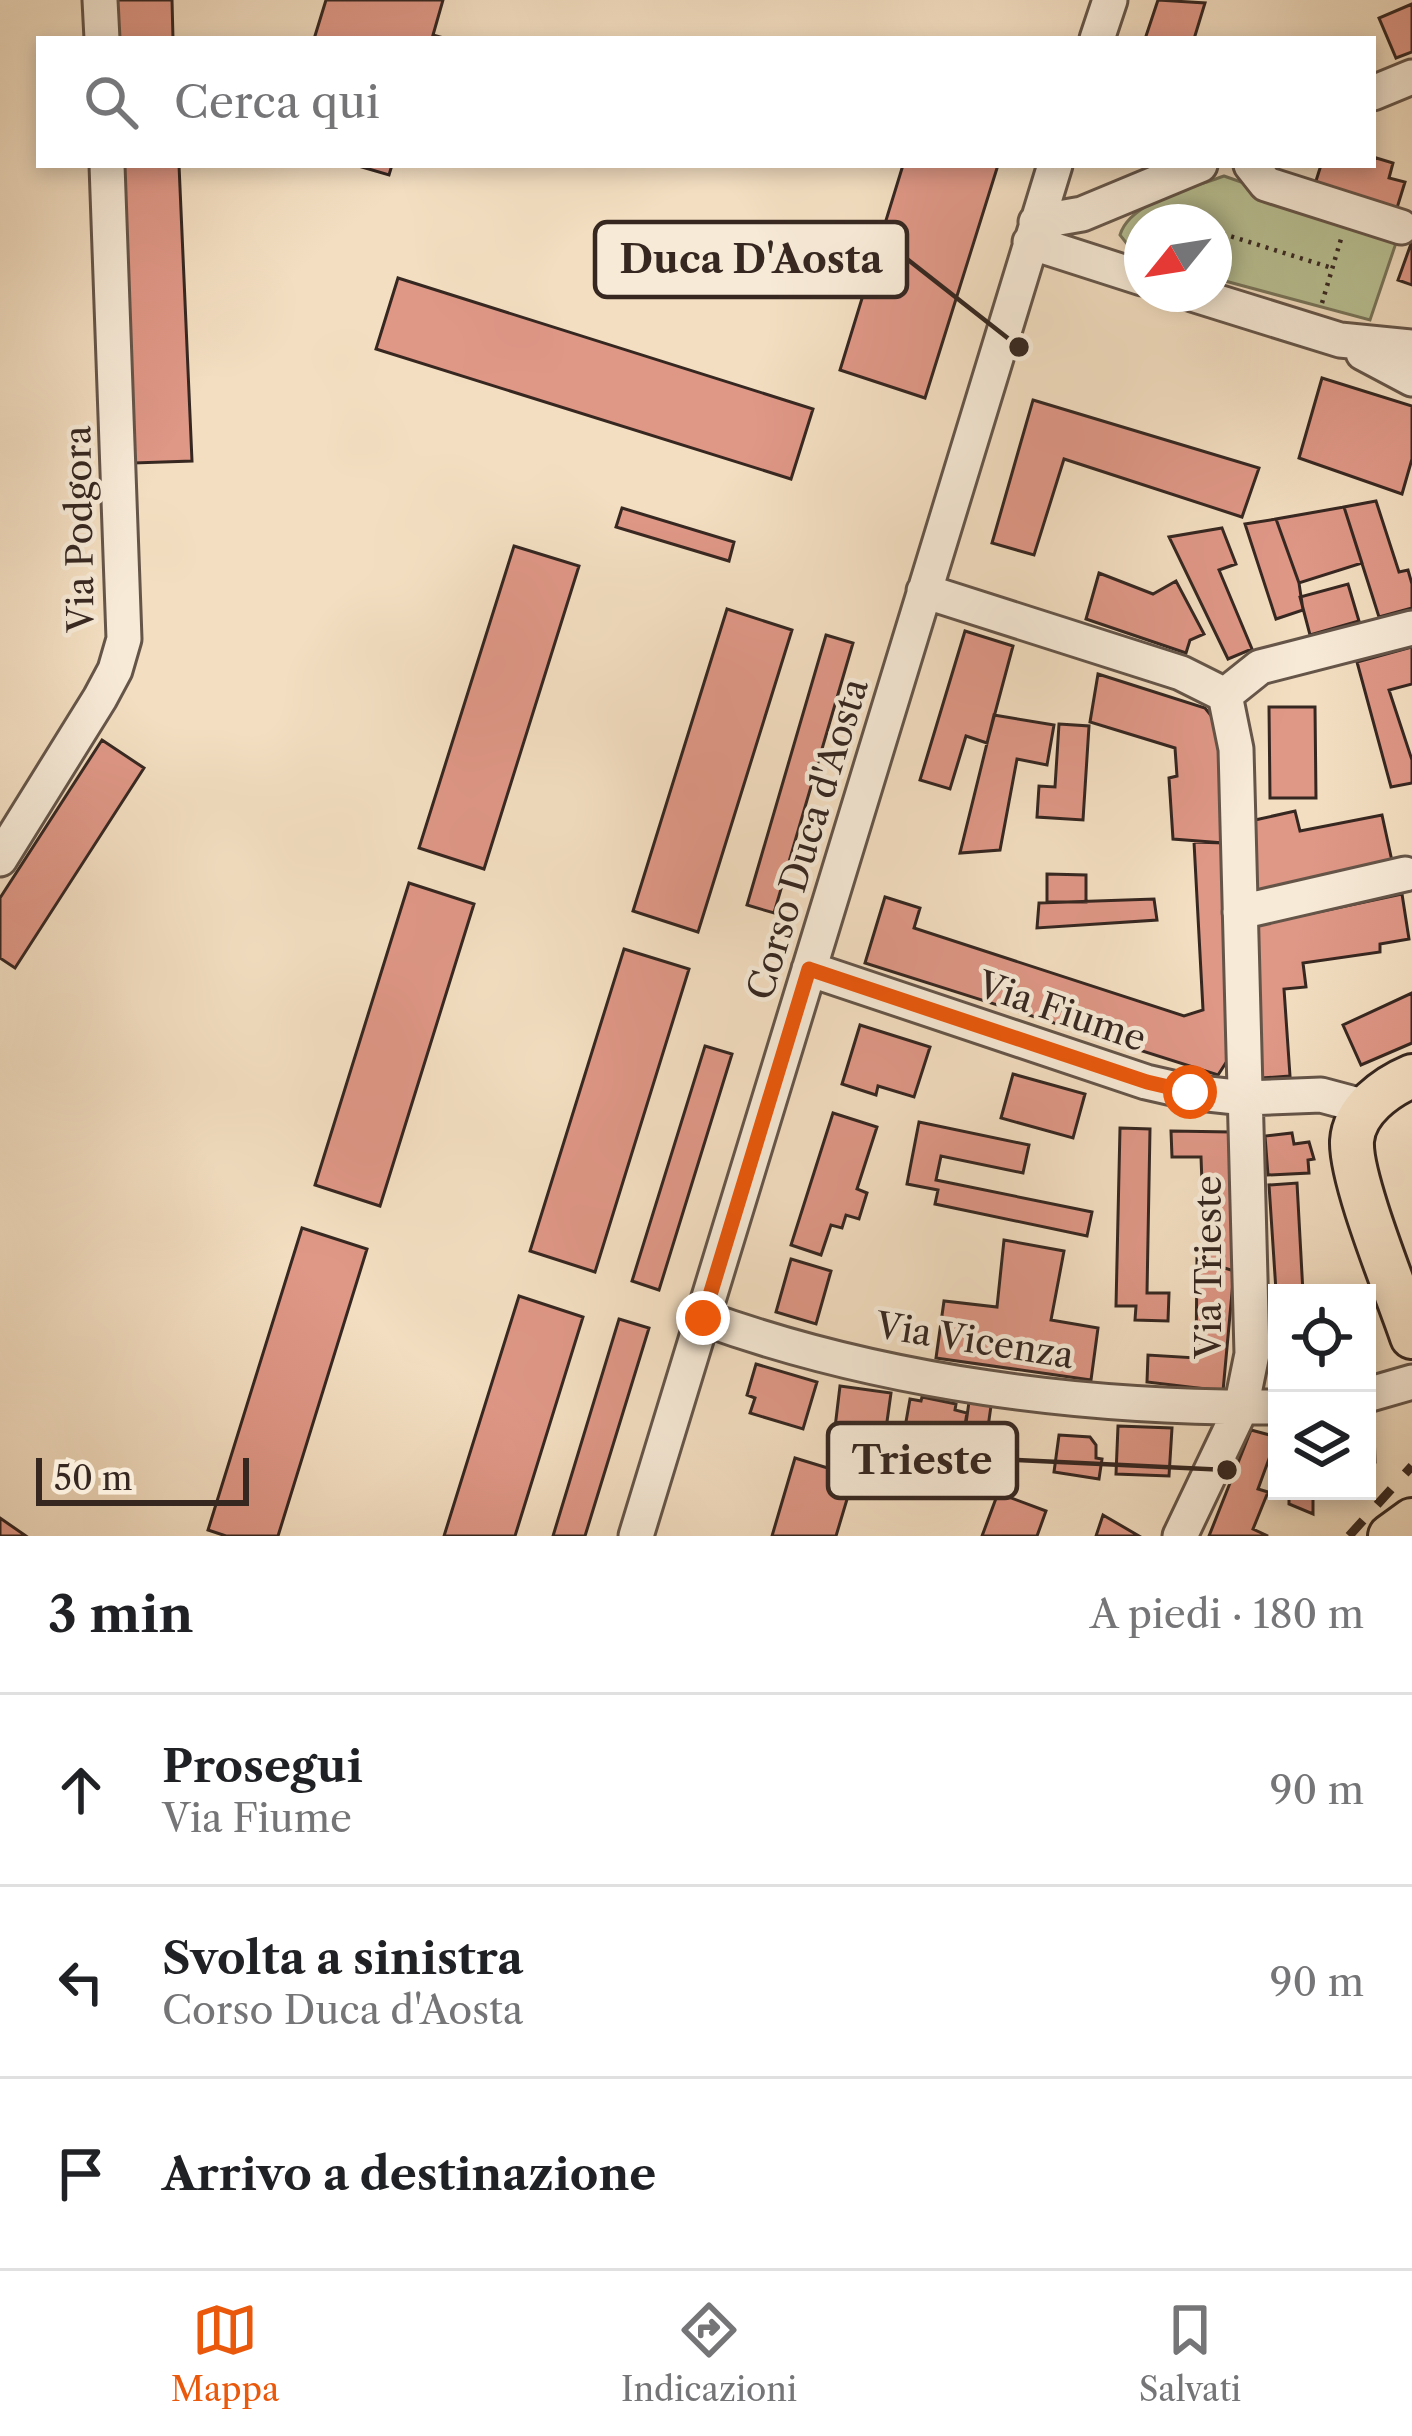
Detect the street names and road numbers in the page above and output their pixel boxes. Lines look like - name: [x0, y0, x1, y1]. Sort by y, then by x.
- street label: Via Podgora: [55, 425, 103, 634]
- street label: Corso Duca d'Aosta: [737, 673, 877, 1005]
- street label: Via Fiume: [971, 961, 1152, 1060]
- street label: Via Trieste: [1186, 1175, 1230, 1360]
- street label: Via Vicenza: [872, 1302, 1077, 1377]

